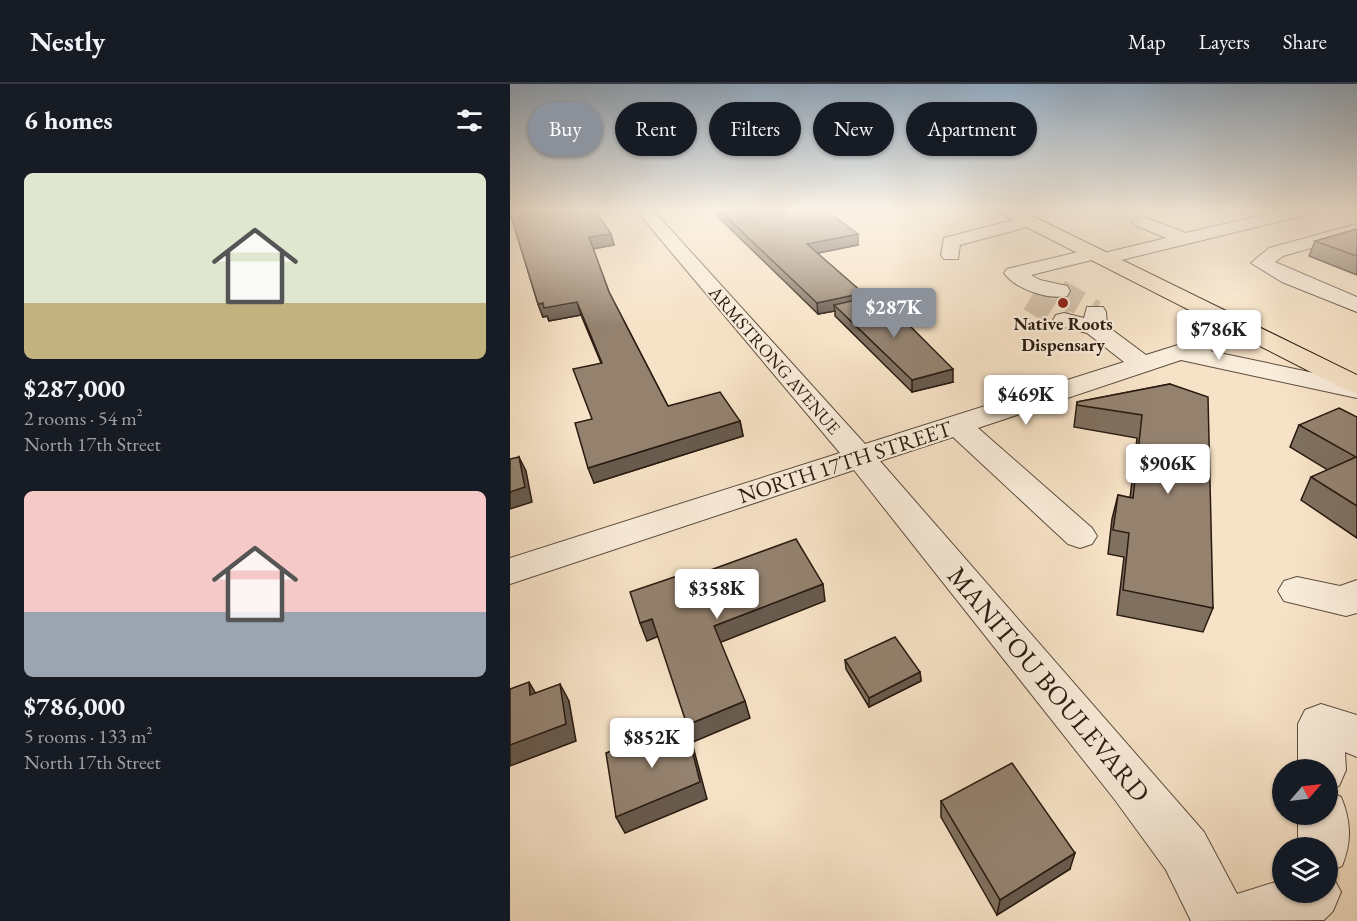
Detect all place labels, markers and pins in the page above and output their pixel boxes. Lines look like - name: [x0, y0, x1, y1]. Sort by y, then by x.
- pin: $287K: [852, 288, 936, 339]
- marker: Native Roots Dispensary: [1056, 296, 1070, 310]
- pin: $786K: [1177, 310, 1261, 361]
- place label: Native Roots Dispensary: [1013, 312, 1113, 356]
- pin: $469K: [984, 375, 1068, 426]
- pin: $906K: [1126, 444, 1210, 495]
- pin: $358K: [675, 569, 759, 620]
- pin: $852K: [610, 718, 694, 769]

